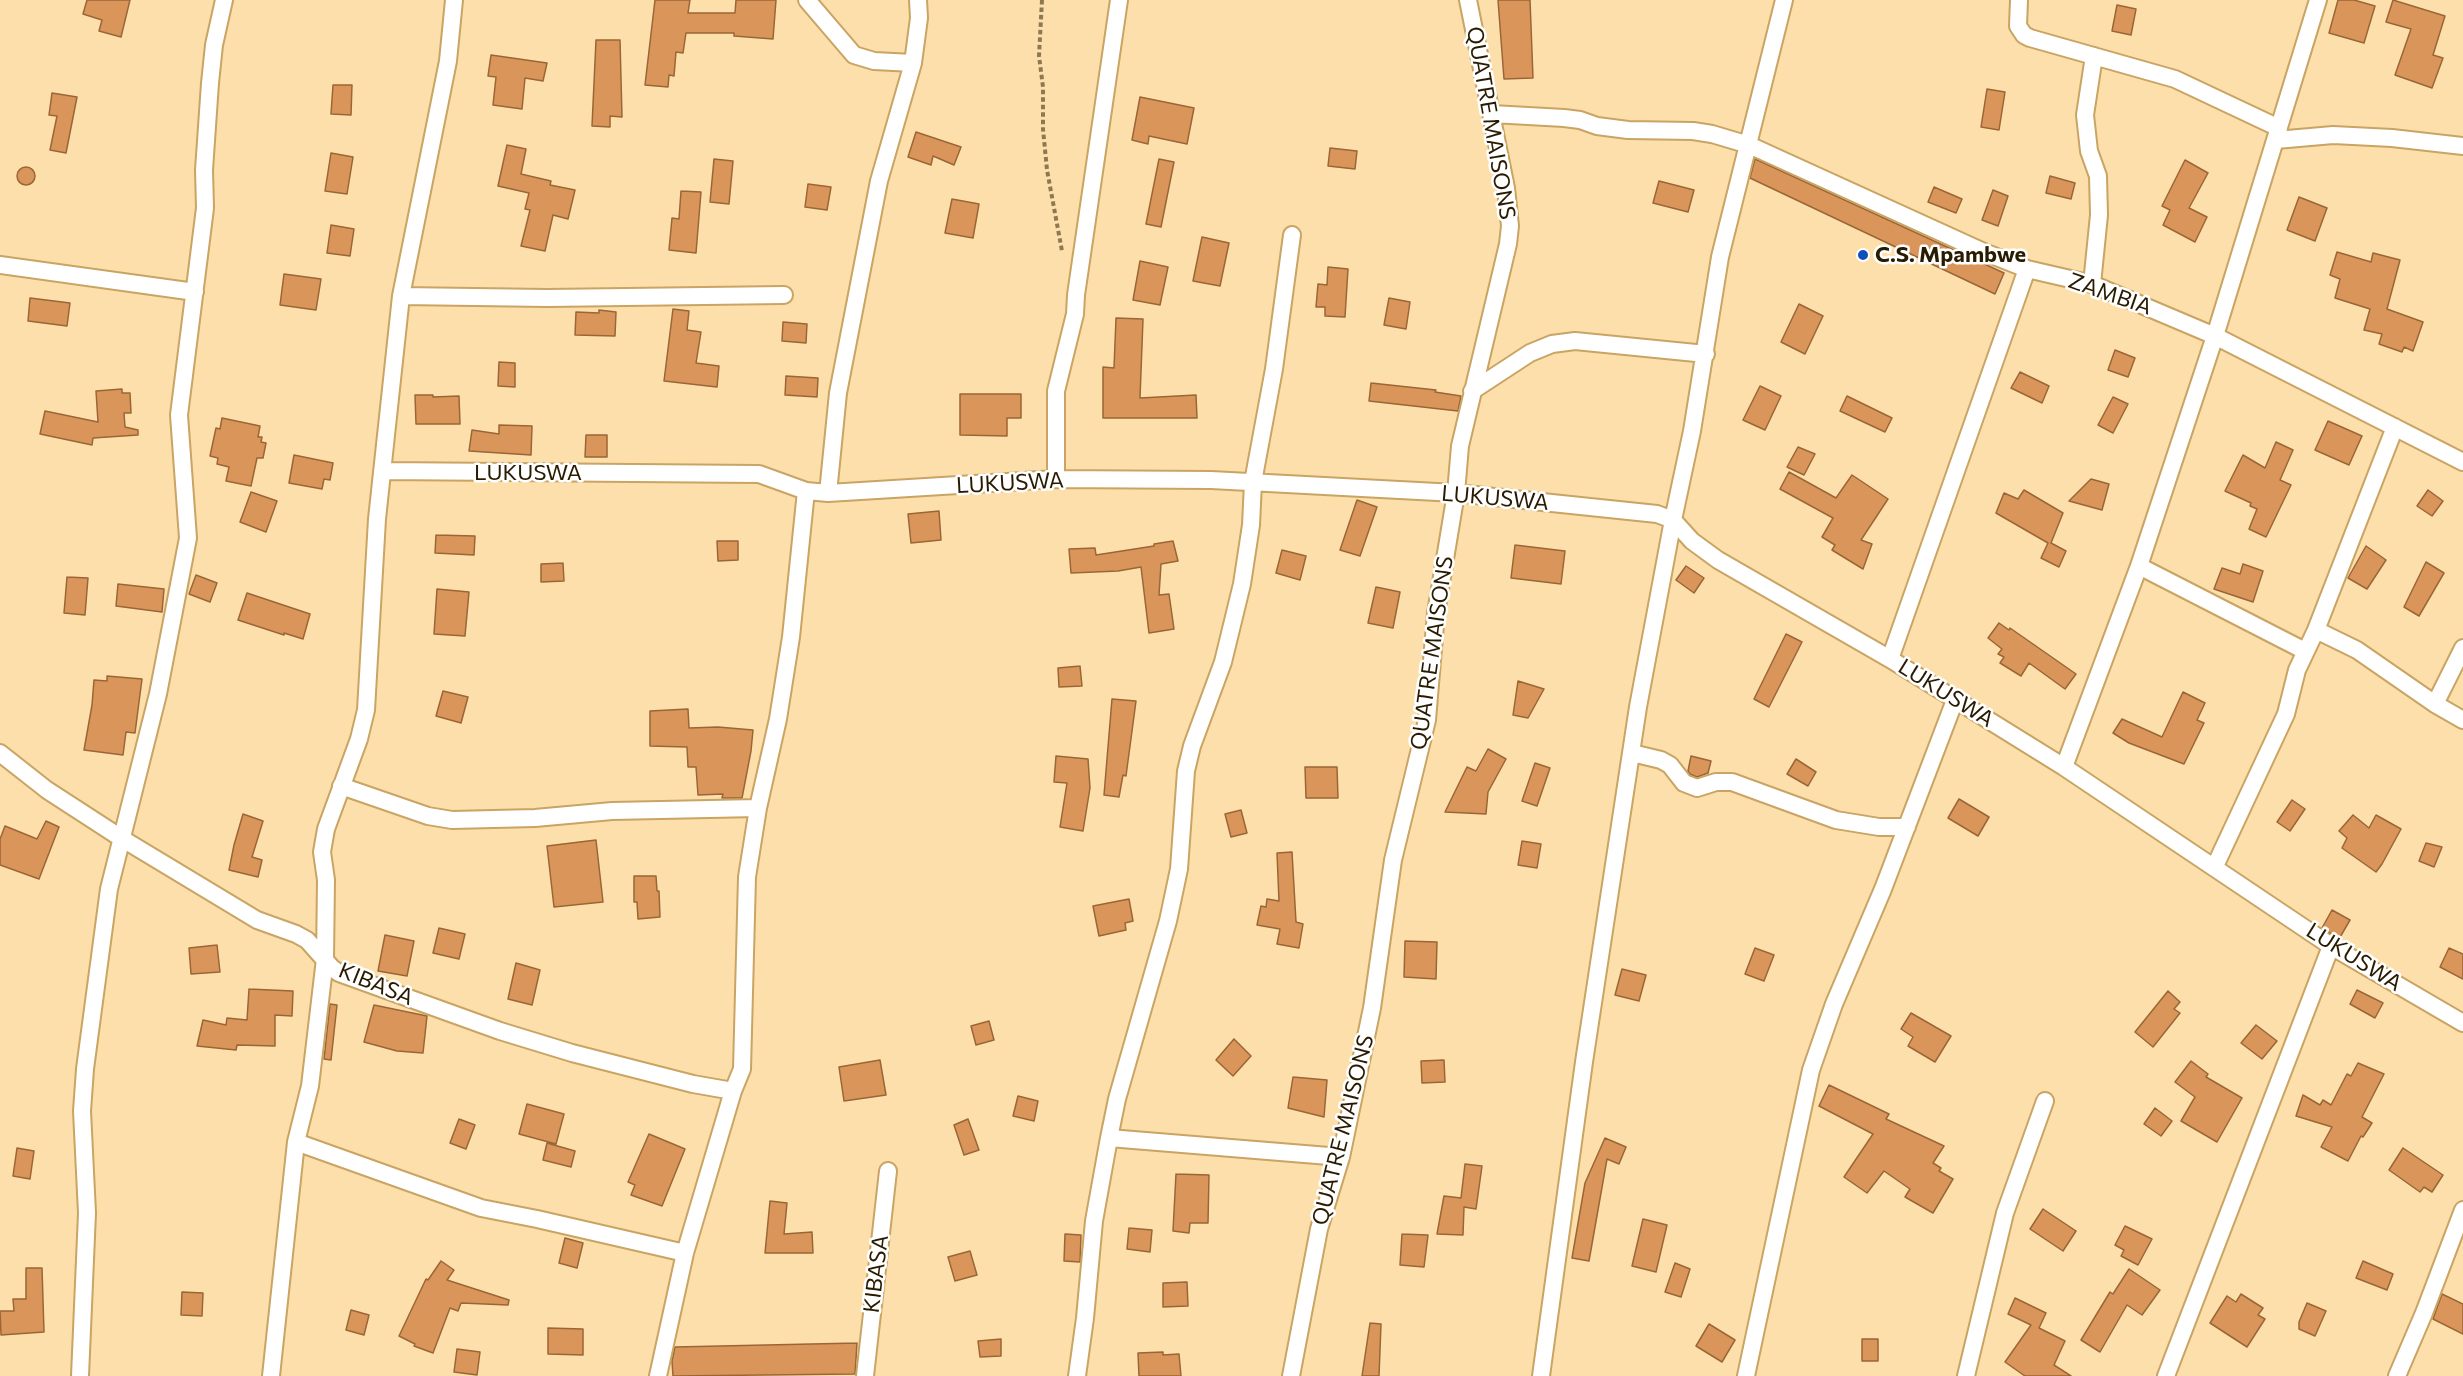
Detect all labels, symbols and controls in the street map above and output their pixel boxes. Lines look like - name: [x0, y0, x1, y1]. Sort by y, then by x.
- street label: QUATRE MAISONS: [1461, 24, 1521, 222]
- place label: C.S. Mpambwe: [1875, 242, 2026, 268]
- marker: C.S. Mpambwe: [1856, 248, 1870, 262]
- street label: ZAMBIA: [2065, 267, 2155, 321]
- street label: LUKUSWA: [474, 460, 582, 486]
- street label: LUKUSWA: [956, 467, 1064, 499]
- street label: LUKUSWA: [1440, 480, 1550, 516]
- street label: QUATRE MAISONS: [1405, 554, 1459, 752]
- street label: LUKUSWA: [1893, 653, 1999, 733]
- street label: LUKUSWA: [2301, 917, 2407, 997]
- street label: KIBASA: [335, 957, 417, 1011]
- street label: QUATRE MAISONS: [1307, 1032, 1379, 1228]
- street label: KIBASA: [858, 1234, 894, 1314]

